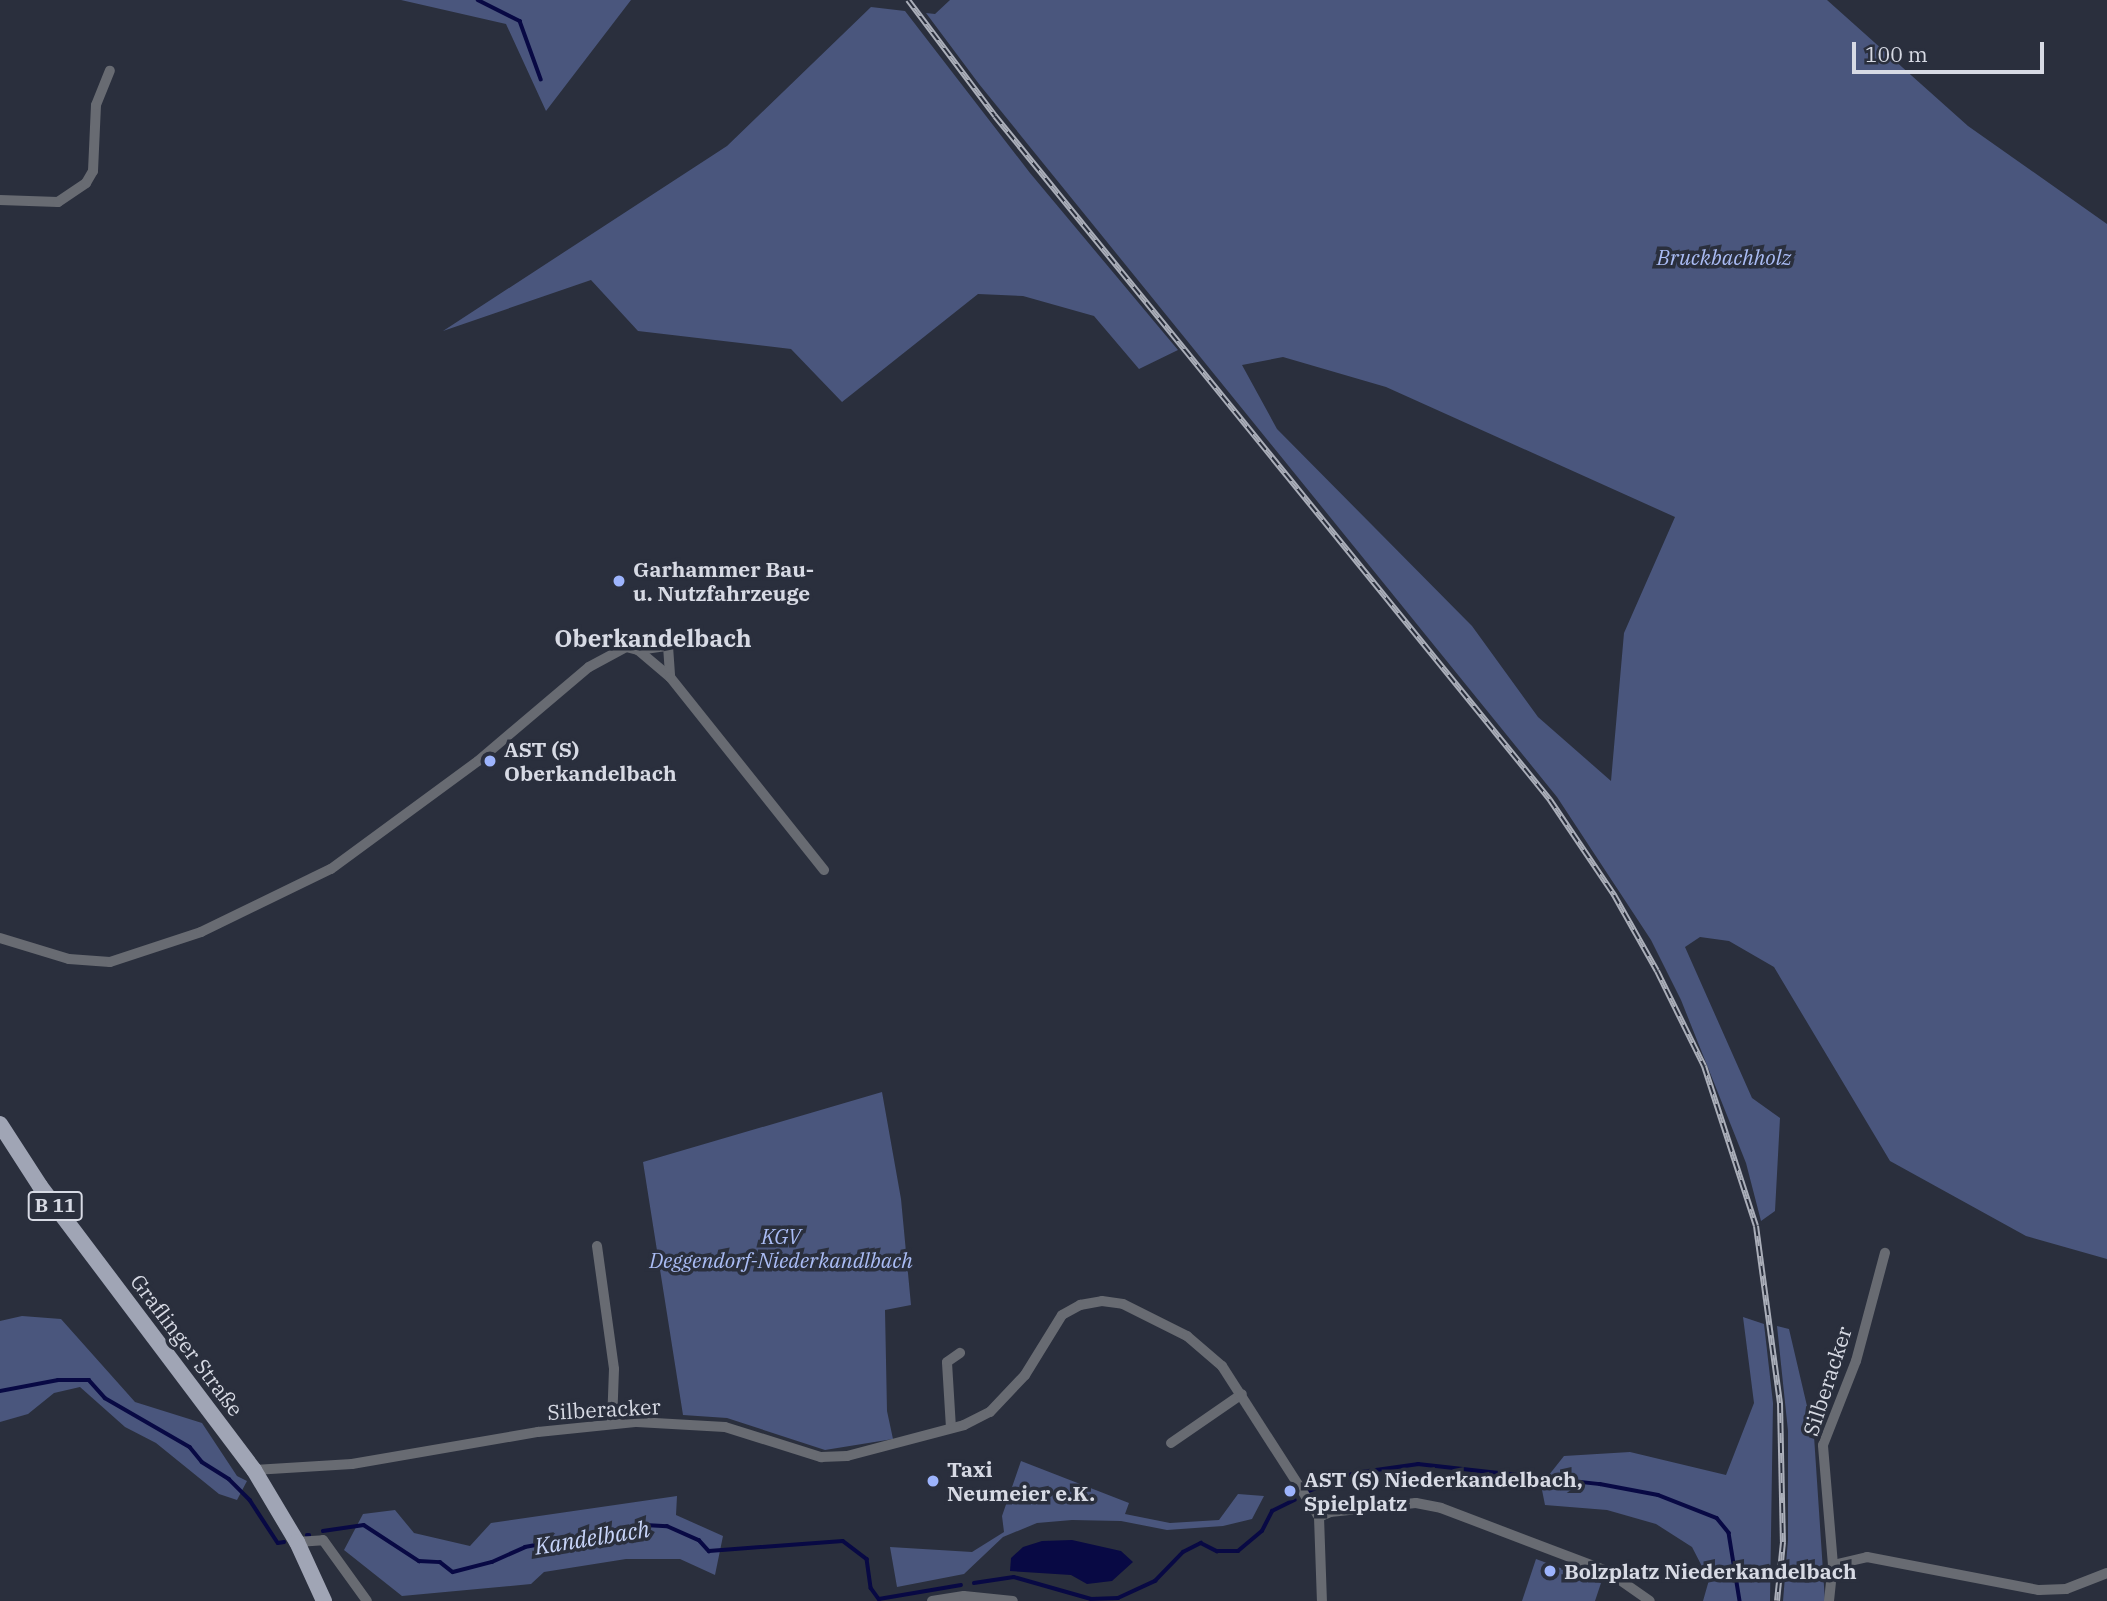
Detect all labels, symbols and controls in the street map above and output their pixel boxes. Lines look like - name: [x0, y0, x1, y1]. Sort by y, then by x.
- scale bar: [1855, 28, 2048, 72]
- text: 100 m: [1865, 40, 1928, 68]
- park label: Bruckbachholz: [1657, 244, 1791, 270]
- place label: Garhammer Bau- u. Nutzfahrzeuge: [633, 556, 814, 606]
- marker: Garhammer Bau- u. Nutzfahrzeuge: [611, 573, 627, 589]
- district label: Oberkandelbach: [554, 625, 752, 653]
- place label: AST (S) Oberkandelbach: [504, 736, 677, 786]
- marker: AST (S) Oberkandelbach: [482, 753, 498, 769]
- road number: B 11: [27, 1190, 83, 1222]
- park label: KGV Deggendorf-Niederkandlbach: [649, 1223, 913, 1273]
- street label: Graflinger Straße: [125, 1269, 249, 1421]
- street label: Silberacker: [1797, 1323, 1857, 1439]
- street label: Silberacker: [547, 1393, 661, 1425]
- place label: Taxi Neumeier e.K.: [947, 1456, 1095, 1506]
- place label: AST (S) Niederkandelbach, Spielplatz: [1304, 1466, 1583, 1516]
- marker: Taxi Neumeier e.K.: [925, 1473, 941, 1489]
- marker: AST (S) Niederkandelbach, Spielplatz: [1282, 1483, 1298, 1499]
- water label: Kandelbach: [533, 1514, 651, 1560]
- place label: Bolzplatz Niederkandelbach: [1564, 1558, 1857, 1584]
- marker: Bolzplatz Niederkandelbach: [1542, 1563, 1558, 1579]

